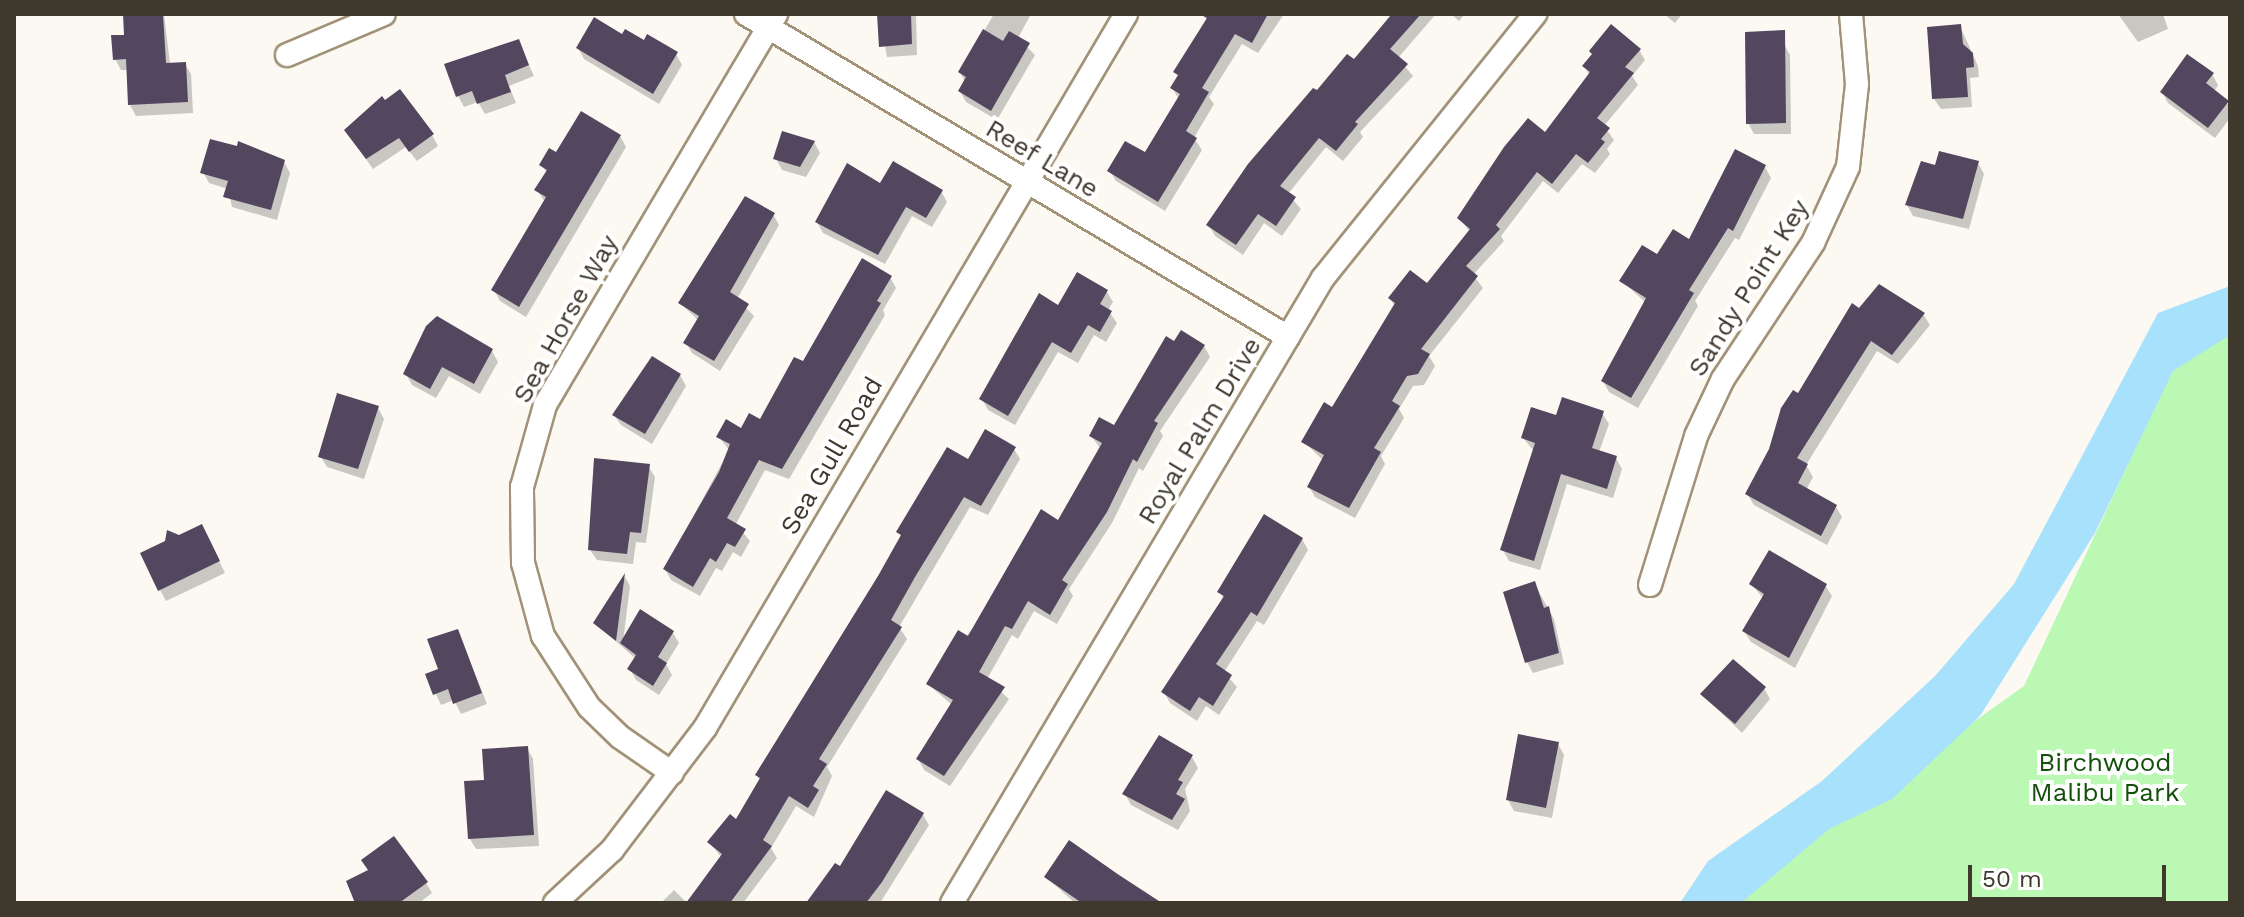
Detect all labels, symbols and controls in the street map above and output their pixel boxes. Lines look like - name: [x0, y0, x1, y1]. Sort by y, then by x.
- street label: Reef Lane: [979, 113, 1105, 205]
- street label: Sandy Point Key: [1682, 193, 1816, 383]
- street label: Sea Horse Way: [507, 229, 625, 409]
- street label: Royal Palm Drive: [1132, 331, 1268, 531]
- street label: Sea Gull Road: [774, 371, 890, 541]
- park label: Birchwood Malibu Park: [2031, 747, 2179, 808]
- scale bar: [1972, 849, 2170, 899]
- text: 50 m: [1982, 865, 2042, 893]

